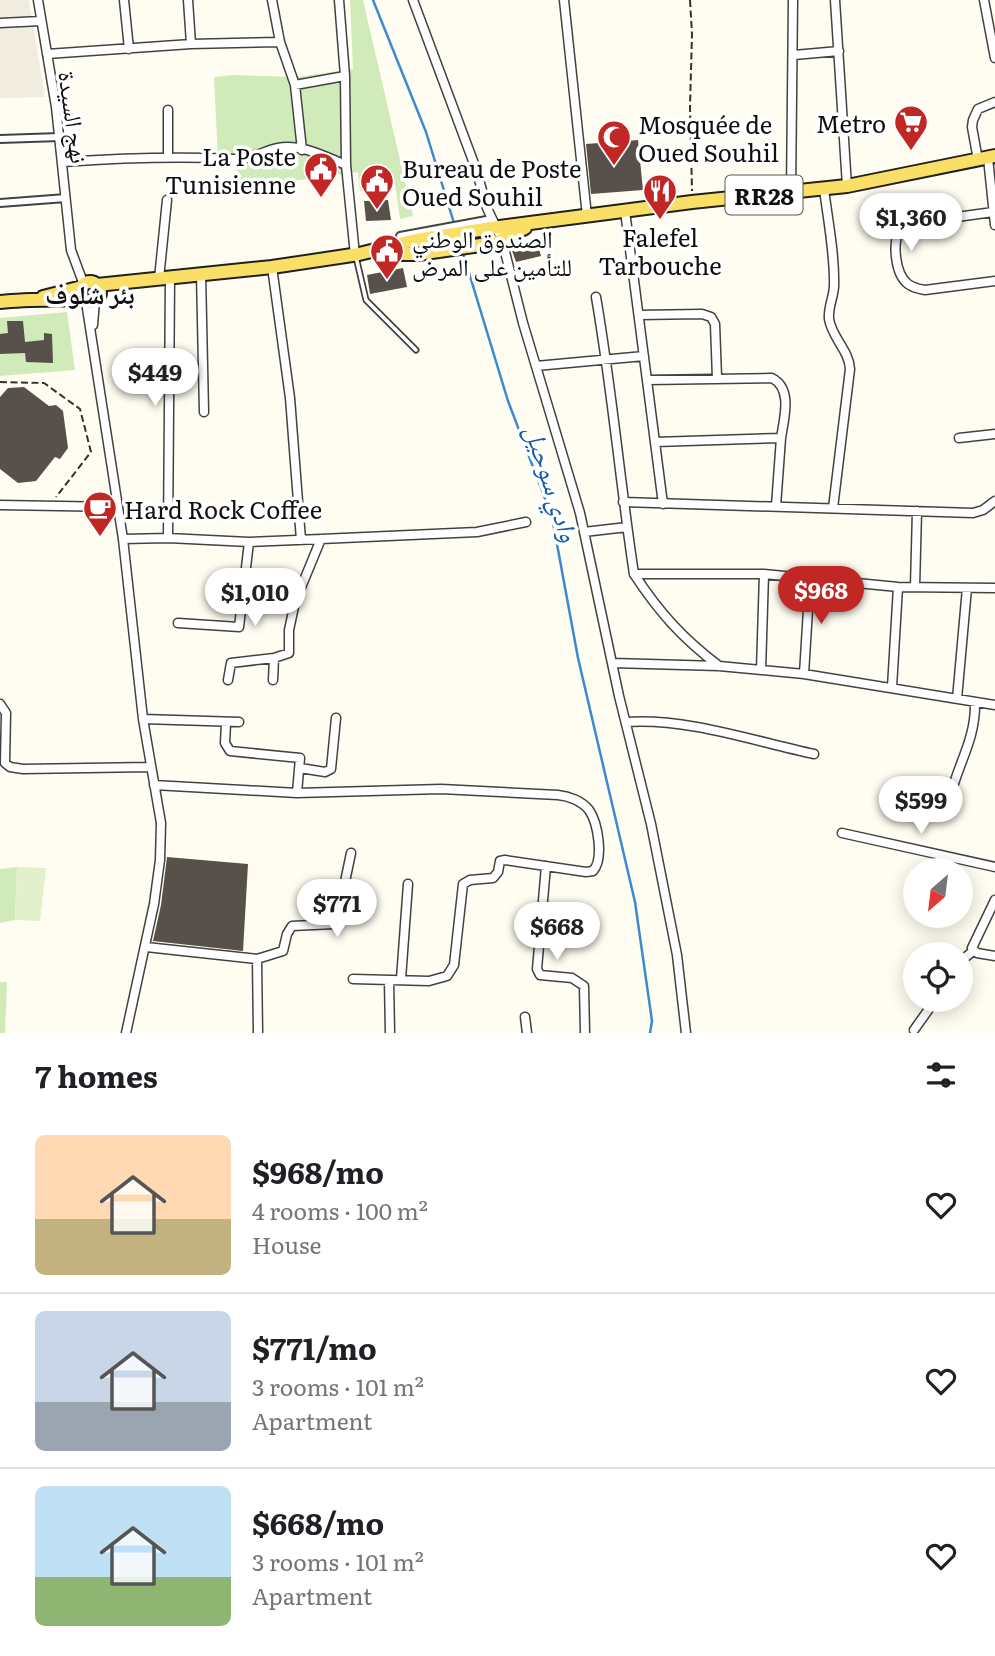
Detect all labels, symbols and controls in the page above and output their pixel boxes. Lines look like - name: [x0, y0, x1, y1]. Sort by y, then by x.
- street label: نهج السيدة: [51, 68, 99, 166]
- supermarket icon: Metro: [892, 103, 930, 152]
- place label: Metro: [816, 105, 886, 140]
- place label: Mosquée de Oued Souhil: [638, 106, 779, 169]
- mosque icon: Mosquée de Oued Souhil: [595, 118, 633, 167]
- place label: La Poste Tunisienne: [165, 138, 296, 201]
- public building icon: La Poste Tunisienne: [302, 150, 340, 199]
- place label: Bureau de Poste Oued Souhil: [402, 150, 581, 213]
- public building icon: Bureau de Poste Oued Souhil: [358, 162, 396, 211]
- restaurant icon: Falefel Tarbouche: [641, 172, 679, 221]
- road number: RR28: [726, 176, 802, 214]
- pin: $1,360: [854, 194, 968, 253]
- text: $1,360: [875, 199, 947, 233]
- place label: Falefel Tarbouche: [598, 219, 722, 282]
- place label: الصندوق الوطني للتأمين على المرض: [412, 220, 572, 283]
- public building icon: الصندوق الوطني للتأمين على المرض: [368, 232, 406, 281]
- district label: بئر شلوف: [45, 273, 135, 312]
- pin: $449: [114, 348, 196, 408]
- text: $449: [128, 354, 182, 388]
- water label: وادي سوحيل: [513, 420, 591, 548]
- cafe icon: Hard Rock Coffee: [81, 489, 119, 538]
- place label: Hard Rock Coffee: [124, 491, 322, 526]
- pin: $968: [780, 566, 862, 626]
- pin: $1,010: [198, 568, 312, 628]
- text: $968: [794, 572, 848, 606]
- text: $1,010: [221, 574, 289, 608]
- pin: $599: [880, 776, 962, 836]
- text: $599: [895, 782, 947, 816]
- north arrow: [903, 858, 973, 928]
- map controls: [903, 858, 973, 1012]
- pin: $771: [296, 880, 378, 939]
- text: $771: [313, 885, 361, 919]
- pin: $668: [516, 902, 598, 962]
- text: $668: [530, 908, 584, 942]
- button: locate: [903, 942, 973, 1012]
- text: 7 homes: [35, 1053, 158, 1097]
- icon: filters: [922, 1056, 960, 1094]
- text: $968/mo: [252, 1149, 384, 1193]
- icon: home: [91, 1163, 175, 1247]
- icon: heart: [922, 1186, 960, 1224]
- text: 4 rooms · 100 m²: [252, 1193, 428, 1227]
- text: House: [252, 1227, 321, 1261]
- text: $771/mo: [252, 1325, 377, 1369]
- icon: home: [91, 1339, 175, 1423]
- icon: heart: [922, 1362, 960, 1400]
- text: 3 rooms · 101 m²: [252, 1369, 424, 1403]
- text: Apartment: [252, 1403, 372, 1437]
- text: $668/mo: [252, 1500, 384, 1544]
- icon: home: [91, 1514, 175, 1598]
- icon: heart: [922, 1537, 960, 1575]
- text: 3 rooms · 101 m²: [252, 1544, 424, 1578]
- text: Apartment: [252, 1578, 372, 1612]

